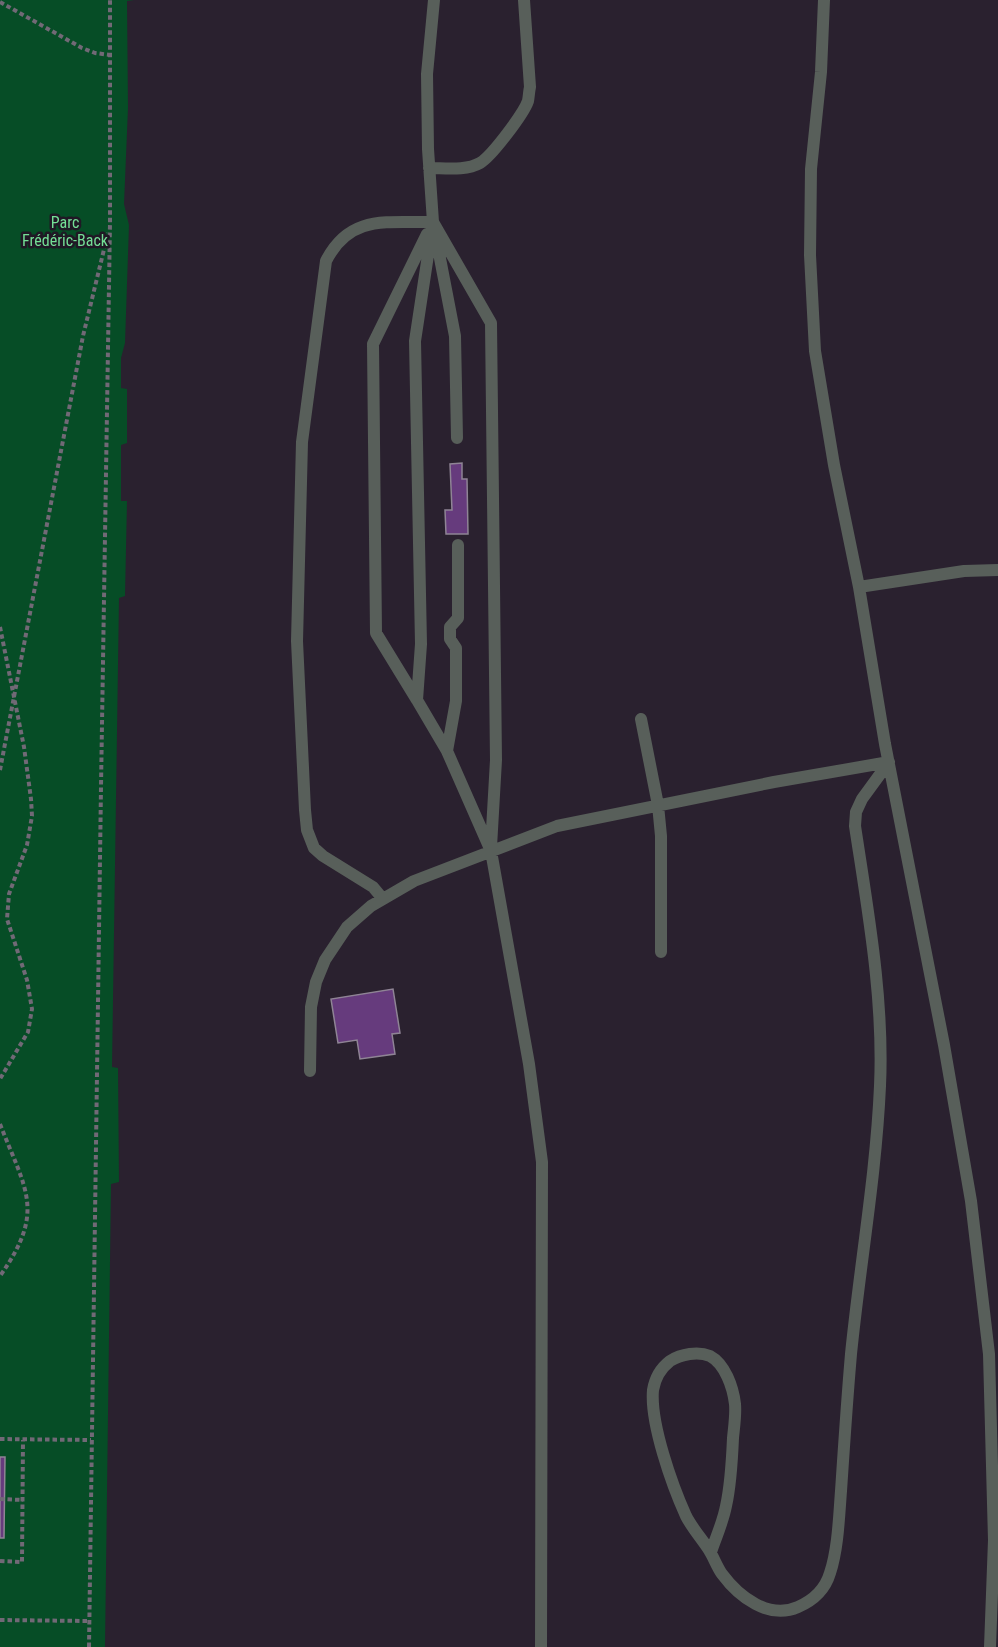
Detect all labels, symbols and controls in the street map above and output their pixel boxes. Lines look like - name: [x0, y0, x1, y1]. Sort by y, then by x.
- park label: Parc Frédéric-Back: [22, 213, 109, 250]

